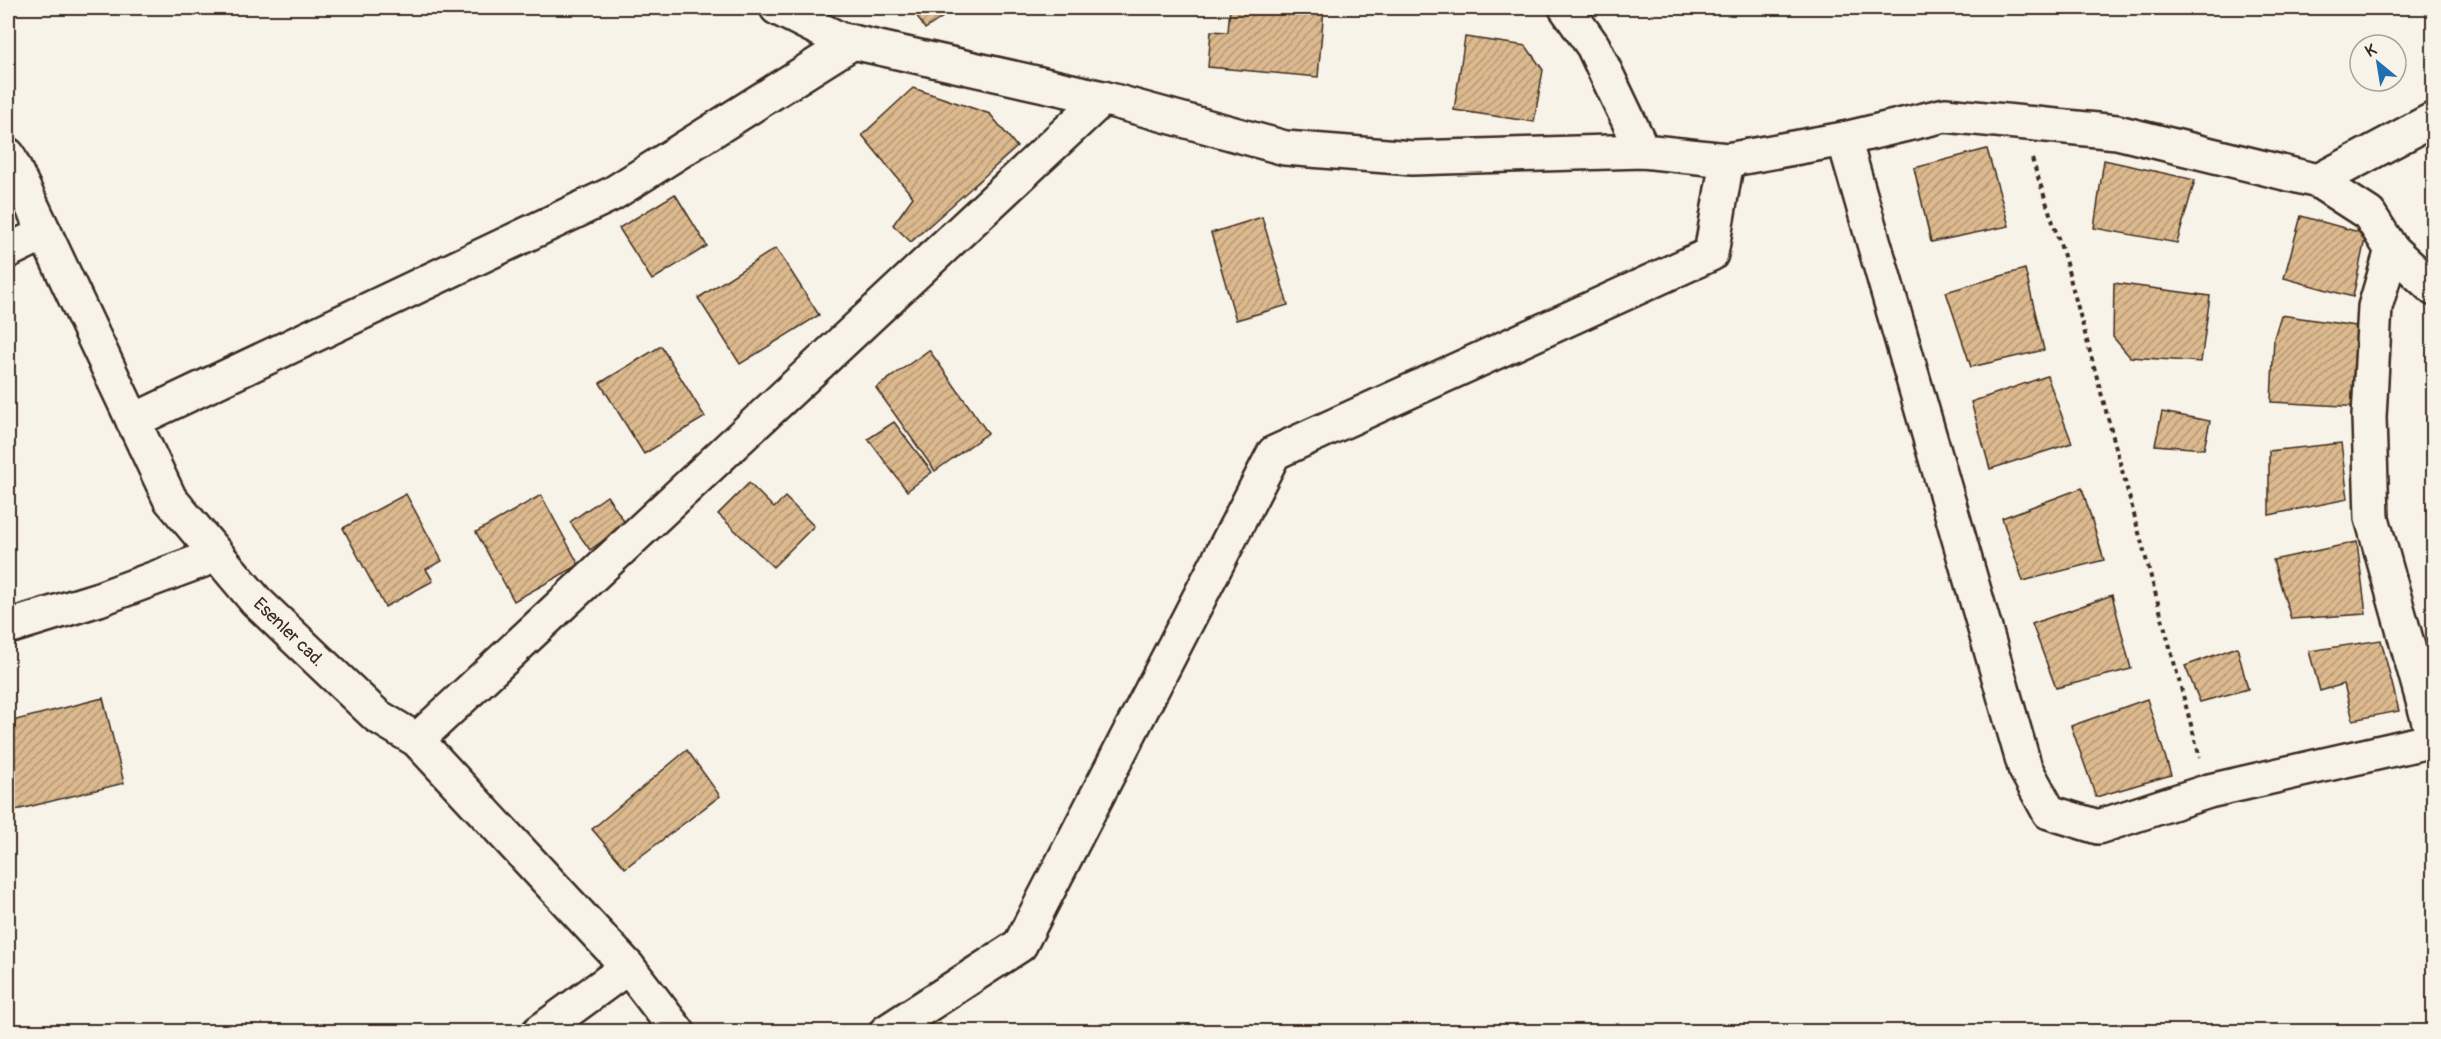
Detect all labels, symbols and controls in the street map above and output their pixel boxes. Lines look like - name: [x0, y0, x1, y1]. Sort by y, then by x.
- north arrow: [2348, 33, 2408, 93]
- text: K: [2362, 40, 2380, 62]
- street label: Esenler cad.: [248, 593, 329, 672]

